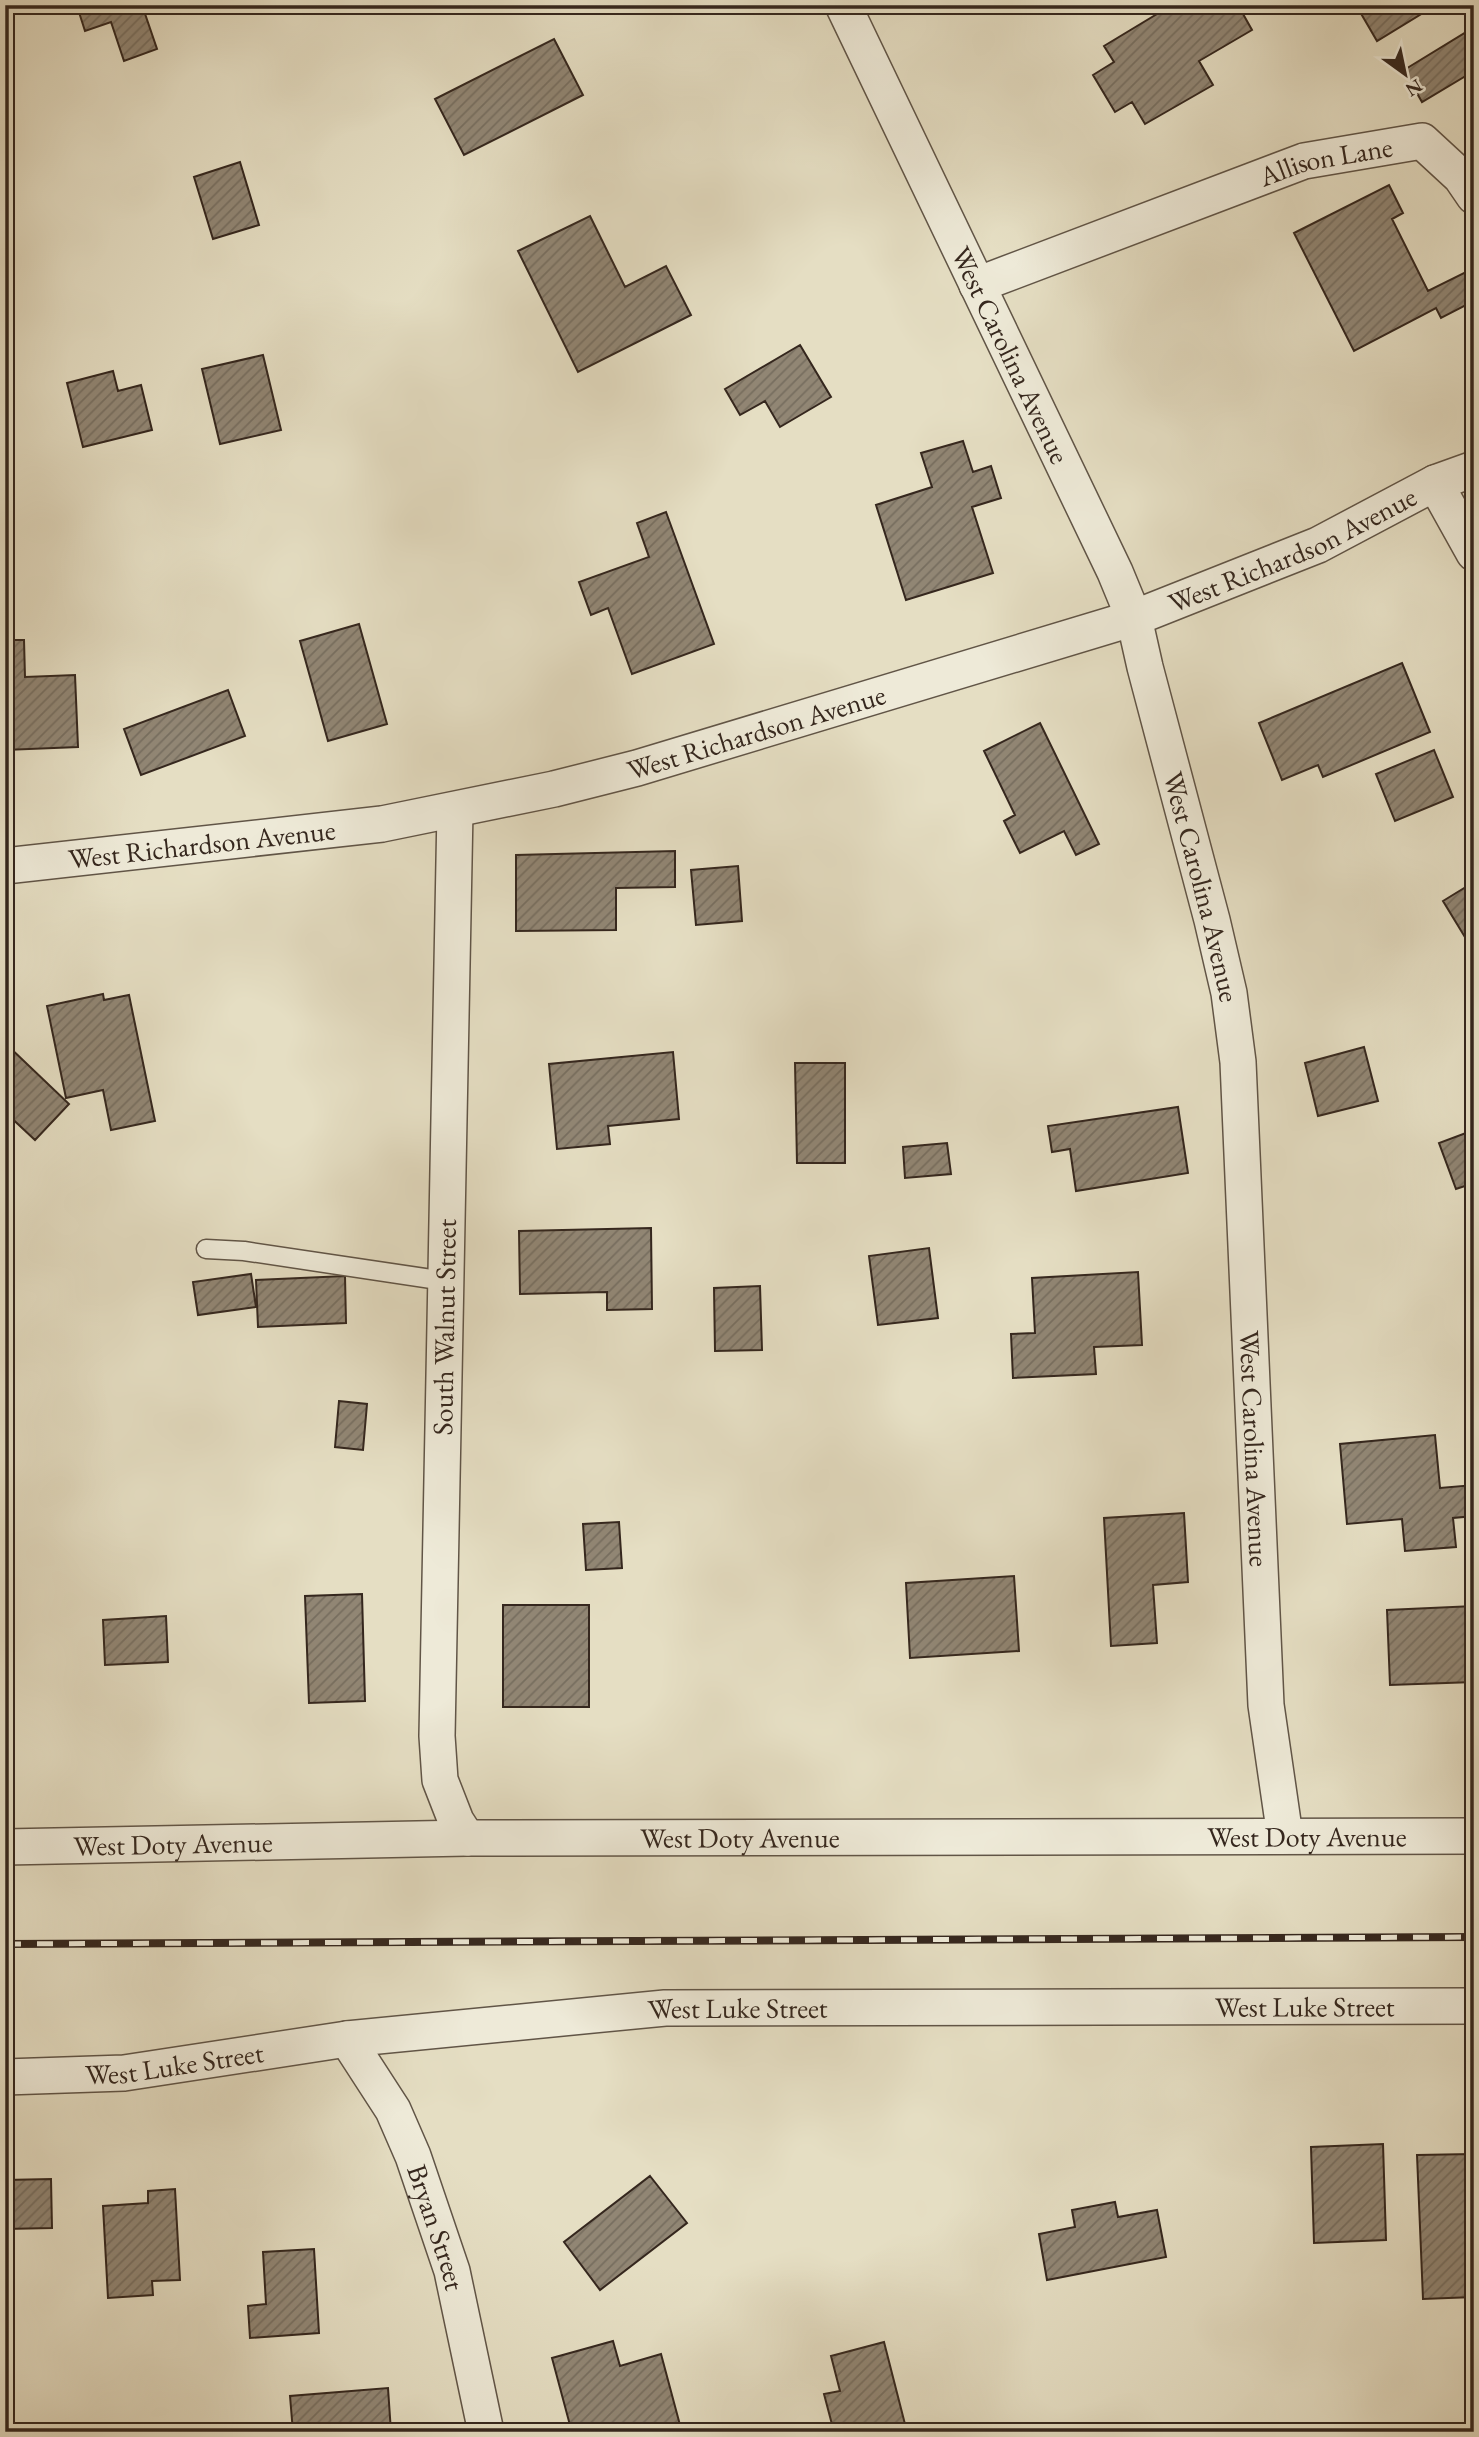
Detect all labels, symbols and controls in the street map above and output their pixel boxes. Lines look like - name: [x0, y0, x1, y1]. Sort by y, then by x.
- north arrow: [1370, 38, 1440, 108]
- text: N: [1400, 73, 1427, 103]
- street label: Allison Lane: [1253, 128, 1395, 195]
- street label: West Carolina Avenue: [943, 240, 1078, 469]
- street label: West Richardson Avenue: [1163, 478, 1422, 621]
- street label: West Richardson Avenue: [623, 676, 890, 788]
- street label: West Carolina Avenue: [1155, 768, 1248, 1004]
- street label: West Richardson Avenue: [66, 811, 337, 877]
- street label: South Walnut Street: [424, 1218, 464, 1436]
- street label: West Carolina Avenue: [1232, 1329, 1278, 1568]
- street label: West Doty Avenue: [1207, 1818, 1407, 1855]
- street label: West Doty Avenue: [640, 1819, 840, 1856]
- street label: West Doty Avenue: [73, 1824, 273, 1864]
- street label: West Luke Street: [1215, 1988, 1395, 2025]
- street label: West Luke Street: [646, 1989, 828, 2028]
- street label: West Luke Street: [85, 2034, 266, 2092]
- street label: Bryan Street: [399, 2160, 474, 2294]

